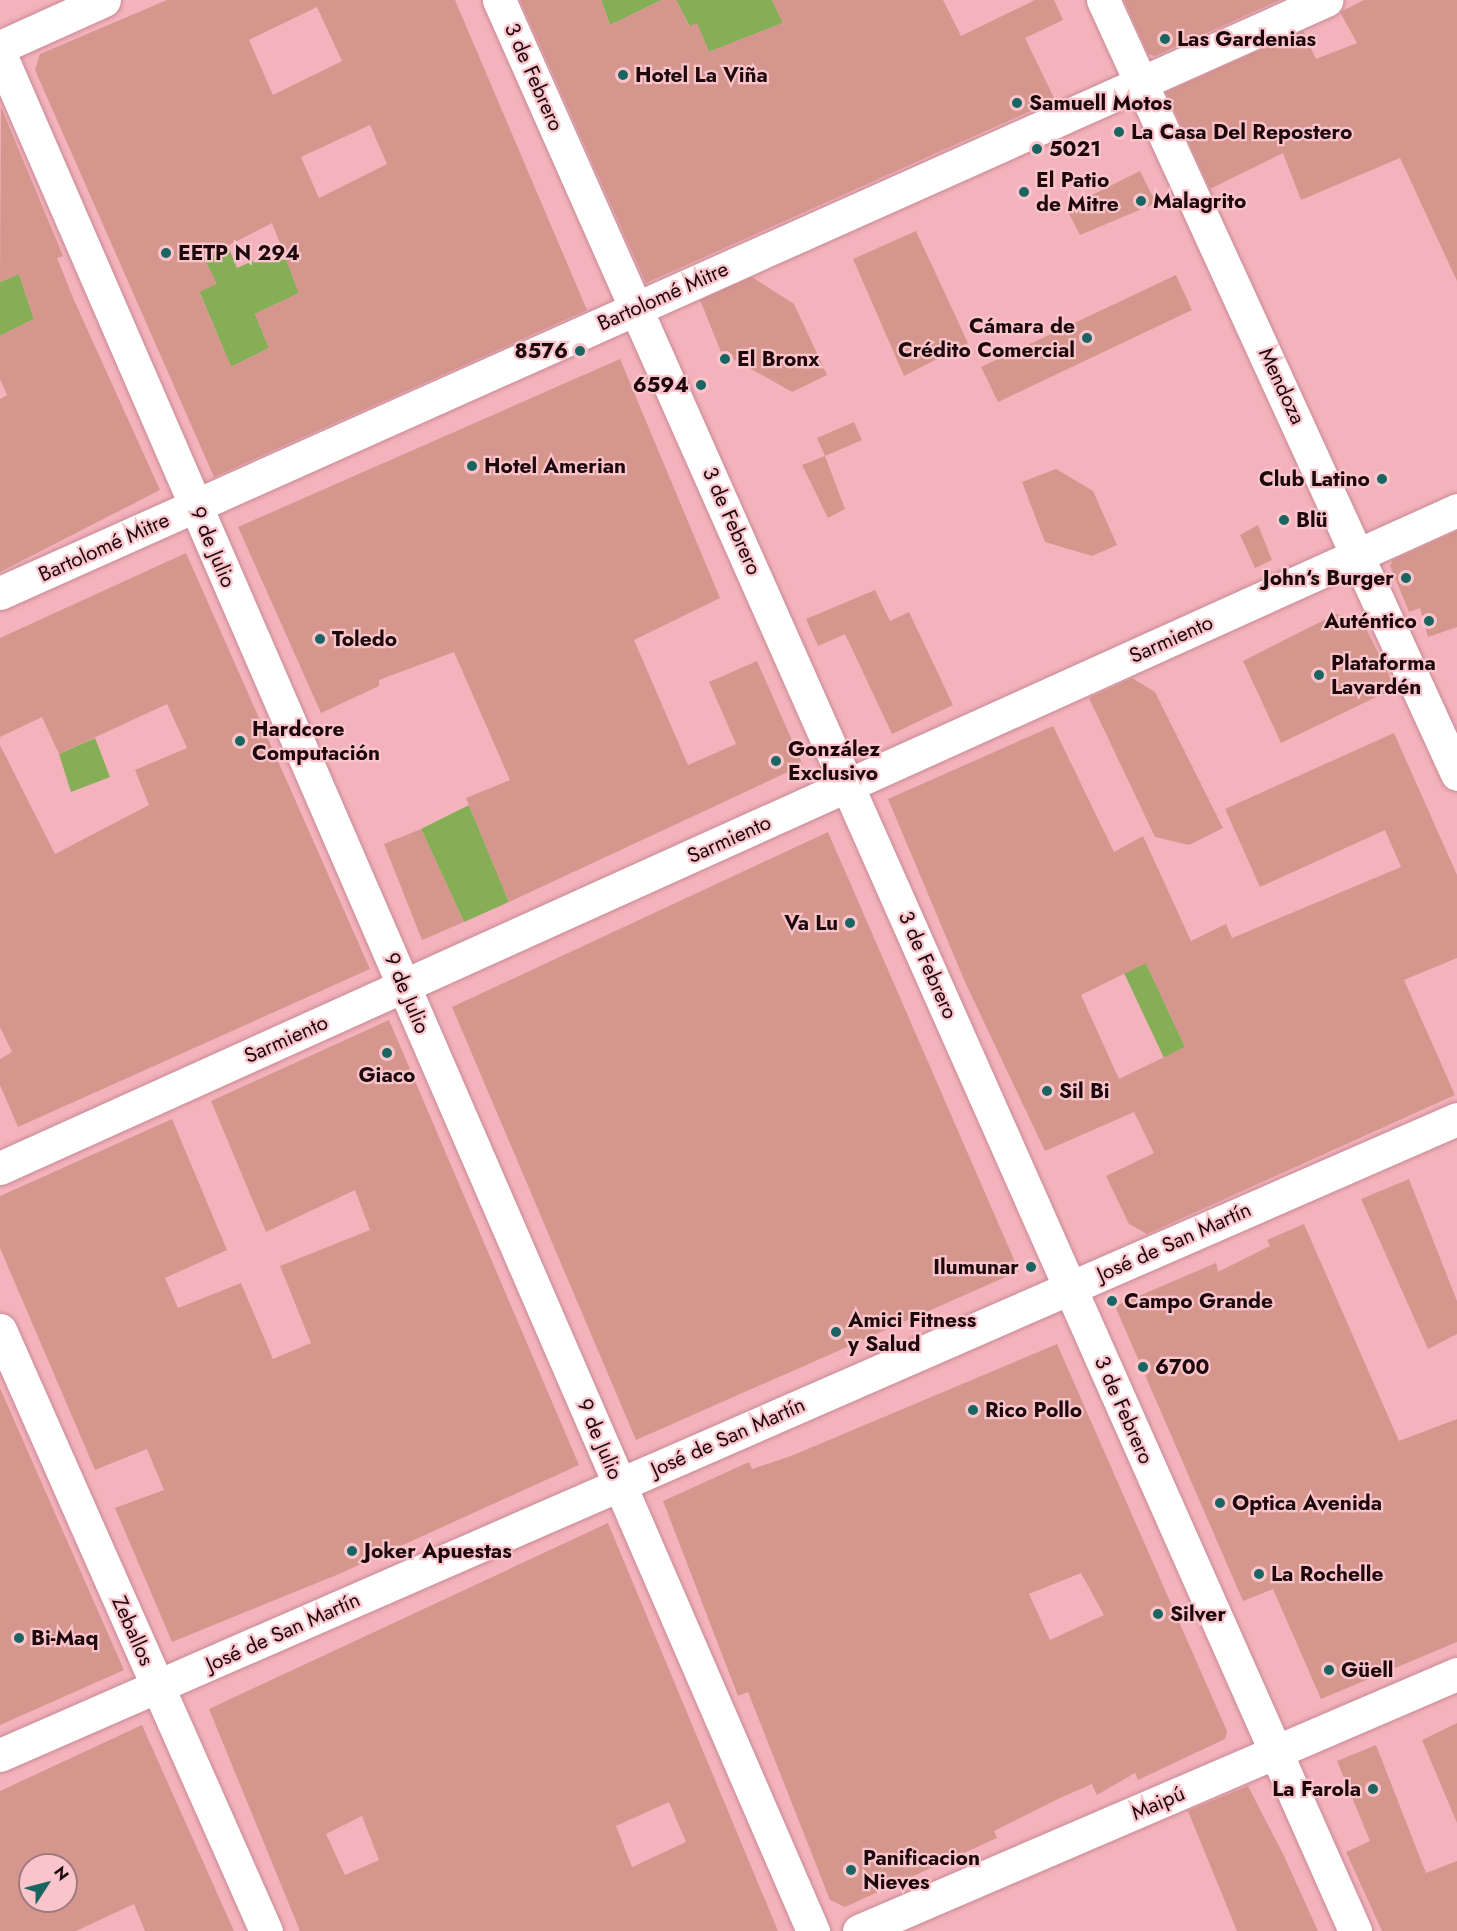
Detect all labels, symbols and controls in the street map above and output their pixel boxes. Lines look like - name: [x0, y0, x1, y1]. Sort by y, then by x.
- street label: 3 de Febrero: [499, 19, 569, 135]
- place label: Las Gardenias: [1177, 26, 1316, 52]
- marker: Las Gardenias: [1158, 32, 1172, 46]
- place label: Hotel La Viña: [635, 62, 768, 88]
- marker: Hotel La Viña: [616, 68, 630, 82]
- place label: Samuell Motos: [1029, 90, 1172, 116]
- marker: Samuell Motos: [1010, 96, 1024, 110]
- place label: La Casa Del Repostero: [1131, 119, 1352, 145]
- marker: La Casa Del Repostero: [1112, 125, 1126, 139]
- place label: 5021: [1049, 136, 1101, 162]
- marker: 5021: [1030, 142, 1044, 156]
- place label: El Patio de Mitre: [1036, 167, 1119, 217]
- marker: El Patio de Mitre: [1017, 185, 1031, 199]
- place label: Malagrito: [1153, 188, 1246, 214]
- marker: Malagrito: [1134, 194, 1148, 208]
- place label: EETP N 294: [178, 240, 300, 266]
- marker: EETP N 294: [159, 246, 173, 260]
- street label: Bartolomé Mitre: [594, 256, 732, 336]
- place label: Cámara de Crédito Comercial: [898, 313, 1075, 363]
- marker: Cámara de Crédito Comercial: [1080, 331, 1094, 345]
- place label: 8576: [515, 338, 568, 364]
- marker: 8576: [573, 344, 587, 358]
- street label: Mendoza: [1253, 344, 1311, 428]
- place label: El Bronx: [737, 346, 820, 372]
- marker: El Bronx: [718, 352, 732, 366]
- place label: 6594: [633, 372, 689, 398]
- marker: 6594: [694, 378, 708, 392]
- place label: Hotel Amerian: [484, 453, 626, 479]
- marker: Hotel Amerian: [465, 459, 479, 473]
- street label: 3 de Febrero: [697, 463, 767, 579]
- place label: Club Latino: [1259, 466, 1370, 492]
- marker: Club Latino: [1375, 472, 1389, 486]
- street label: 9 de Julio: [185, 503, 241, 591]
- street label: Bartolomé Mitre: [35, 507, 173, 587]
- place label: Blü: [1296, 507, 1328, 533]
- marker: Blü: [1277, 513, 1291, 527]
- place label: John‘s Burger: [1263, 565, 1394, 591]
- marker: John‘s Burger: [1399, 571, 1413, 585]
- place label: Auténtico: [1324, 608, 1417, 634]
- street label: Sarmiento: [1125, 609, 1217, 669]
- marker: Auténtico: [1422, 614, 1436, 628]
- place label: Toledo: [332, 626, 397, 652]
- marker: Toledo: [313, 632, 327, 646]
- place label: Plataforma Lavardén: [1331, 650, 1436, 700]
- marker: Plataforma Lavardén: [1312, 668, 1326, 682]
- place label: Hardcore Computación: [252, 716, 380, 766]
- marker: Hardcore Computación: [233, 734, 247, 748]
- place label: González Exclusivo: [788, 736, 880, 786]
- marker: González Exclusivo: [769, 754, 783, 768]
- street label: Sarmiento: [683, 809, 775, 869]
- street label: 3 de Febrero: [893, 907, 963, 1023]
- place label: Va Lu: [784, 910, 838, 936]
- marker: Va Lu: [843, 916, 857, 930]
- street label: 9 de Julio: [379, 949, 435, 1037]
- street label: Sarmiento: [240, 1009, 332, 1069]
- marker: Giaco: [380, 1046, 394, 1060]
- place label: Giaco: [359, 1062, 415, 1088]
- place label: Sil Bi: [1059, 1078, 1110, 1104]
- marker: Sil Bi: [1040, 1084, 1054, 1098]
- street label: José de San Martín: [1093, 1197, 1255, 1287]
- place label: Ilumunar: [933, 1254, 1019, 1280]
- marker: Ilumunar: [1024, 1260, 1038, 1274]
- place label: Campo Grande: [1124, 1288, 1273, 1314]
- marker: Campo Grande: [1105, 1294, 1119, 1308]
- place label: Amici Fitness y Salud: [848, 1307, 976, 1357]
- marker: Amici Fitness y Salud: [829, 1325, 843, 1339]
- street label: 3 de Febrero: [1089, 1352, 1159, 1468]
- place label: 6700: [1155, 1354, 1210, 1380]
- marker: 6700: [1136, 1360, 1150, 1374]
- street label: José de San Martín: [647, 1392, 809, 1482]
- street label: 9 de Julio: [572, 1395, 628, 1483]
- place label: Rico Pollo: [985, 1397, 1082, 1423]
- marker: Rico Pollo: [966, 1403, 980, 1417]
- place label: Optica Avenida: [1232, 1490, 1382, 1516]
- marker: Optica Avenida: [1213, 1496, 1227, 1510]
- place label: Joker Apuestas: [364, 1538, 512, 1564]
- marker: Joker Apuestas: [345, 1544, 359, 1558]
- place label: La Rochelle: [1271, 1561, 1383, 1587]
- marker: La Rochelle: [1252, 1567, 1266, 1581]
- street label: José de San Martín: [202, 1587, 364, 1677]
- street label: Zeballos: [107, 1592, 159, 1670]
- place label: Silver: [1170, 1601, 1226, 1627]
- marker: Silver: [1151, 1607, 1165, 1621]
- place label: Bi-Maq: [31, 1625, 98, 1651]
- marker: Bi-Maq: [12, 1631, 26, 1645]
- place label: Güell: [1341, 1657, 1394, 1683]
- marker: Güell: [1322, 1663, 1336, 1677]
- place label: La Farola: [1272, 1776, 1361, 1802]
- street label: Maipú: [1128, 1781, 1188, 1825]
- marker: La Farola: [1366, 1782, 1380, 1796]
- place label: Panificacion Nieves: [863, 1845, 980, 1895]
- north arrow: [18, 1853, 78, 1913]
- text: N: [48, 1861, 74, 1885]
- marker: Panificacion Nieves: [844, 1863, 858, 1877]

